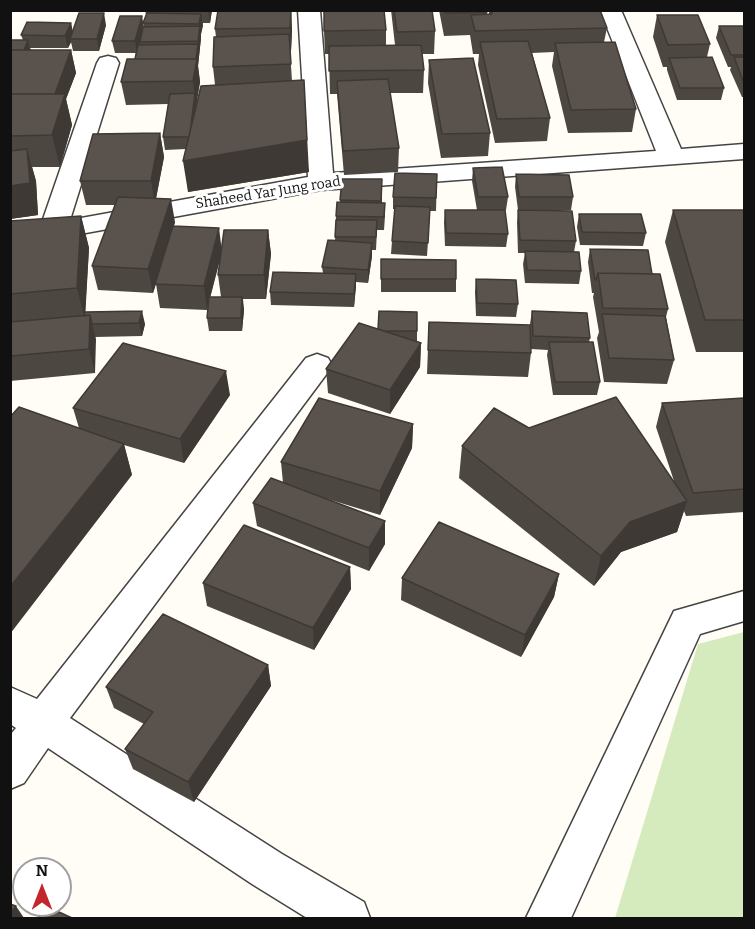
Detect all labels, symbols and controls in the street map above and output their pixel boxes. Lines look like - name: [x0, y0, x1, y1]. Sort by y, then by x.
- street label: Shaheed Yar Jung road: [194, 173, 342, 213]
- north arrow: [12, 857, 72, 917]
- text: N: [36, 861, 48, 880]

